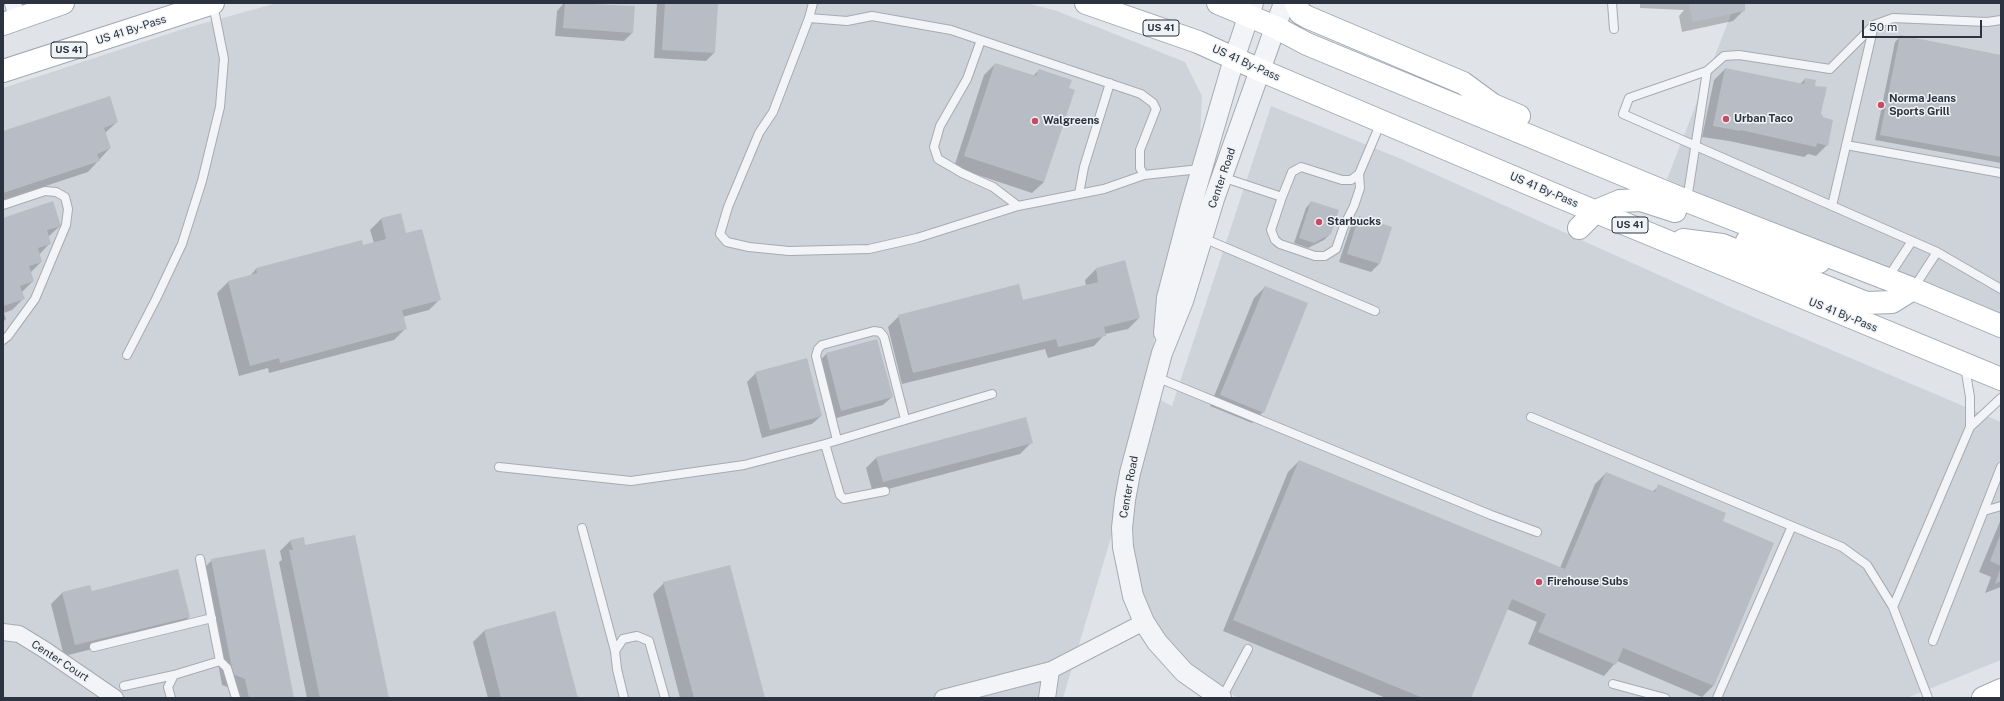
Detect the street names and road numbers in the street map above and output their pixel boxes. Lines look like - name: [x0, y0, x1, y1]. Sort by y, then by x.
- street label: US 41 By-Pass: [94, 12, 168, 48]
- road number: US 41: [1143, 20, 1179, 36]
- road number: US 41: [51, 42, 87, 58]
- street label: US 41 By-Pass: [1210, 42, 1282, 84]
- street label: Center Road: [1205, 146, 1239, 210]
- street label: US 41 By-Pass: [1508, 170, 1580, 210]
- road number: US 41: [1612, 217, 1648, 233]
- street label: US 41 By-Pass: [1807, 295, 1879, 335]
- street label: Center Road: [1117, 455, 1141, 519]
- street label: Center Court: [29, 638, 91, 684]

